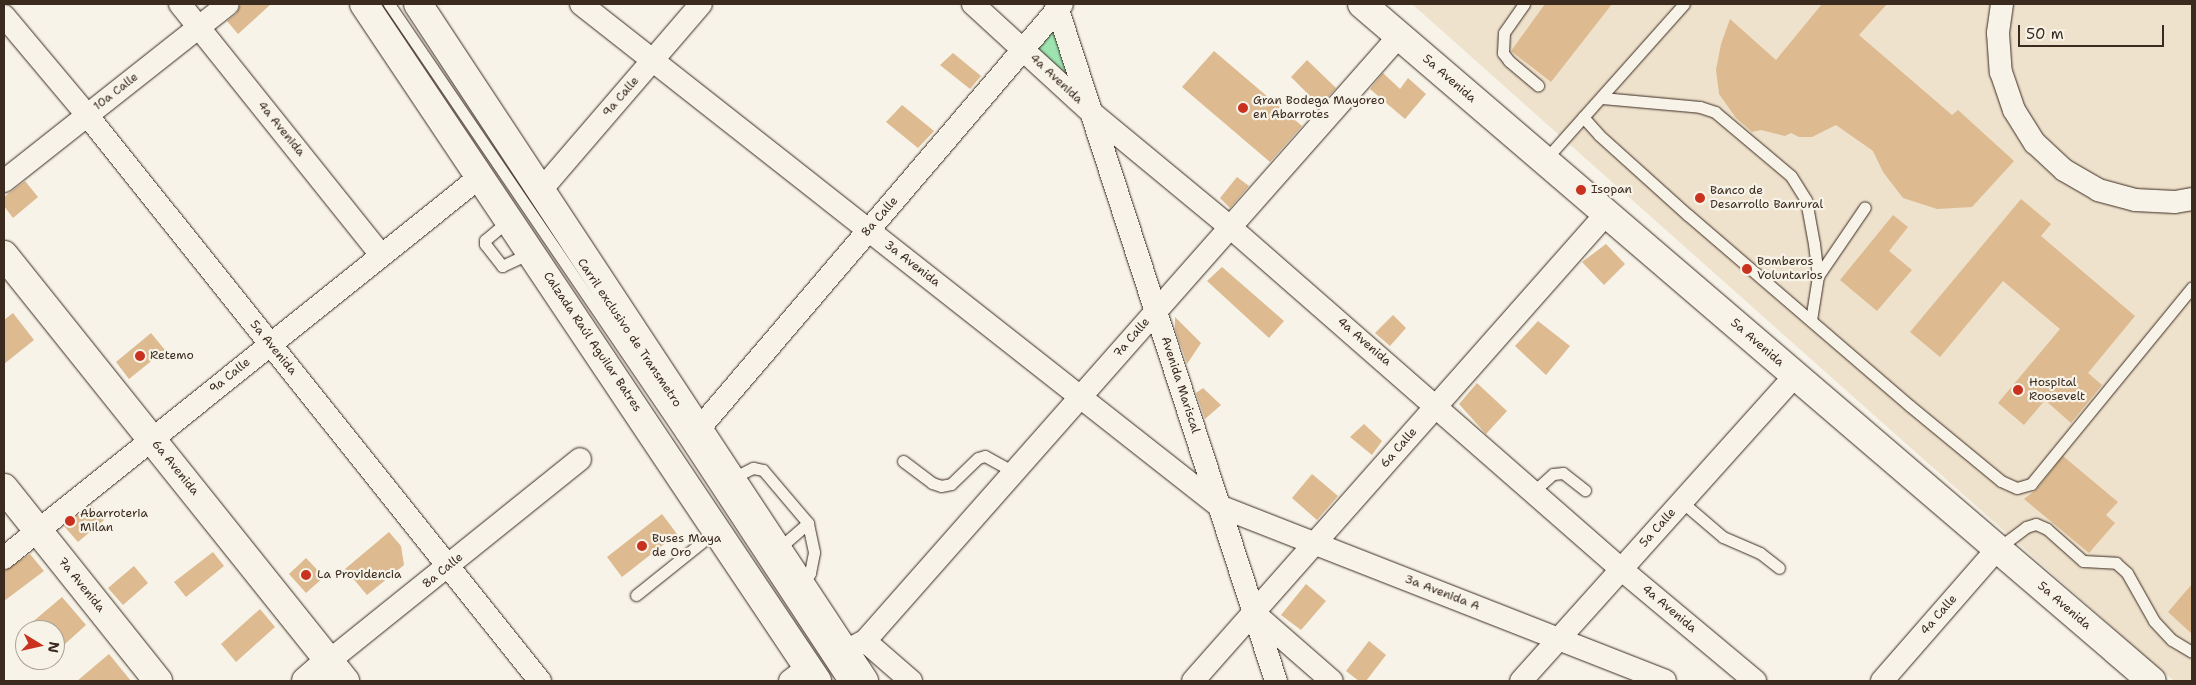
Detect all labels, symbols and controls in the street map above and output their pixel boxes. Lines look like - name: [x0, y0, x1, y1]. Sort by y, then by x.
- scale bar: [2021, 15, 2167, 47]
- text: 50 m: [2026, 24, 2064, 44]
- street label: 4a Avenida: [1027, 51, 1085, 107]
- street label: 5a Avenida: [1419, 52, 1479, 106]
- street label: 10a Calle: [91, 70, 141, 114]
- street label: 9a Calle: [600, 74, 642, 120]
- place label: Gran Bodega Mayoreo en Abarrotes: [1253, 94, 1385, 122]
- street label: 4a Avenida: [254, 99, 308, 159]
- marker: Gran Bodega Mayoreo en Abarrotes: [1237, 102, 1249, 114]
- place label: Isopan: [1591, 183, 1632, 197]
- marker: Isopan: [1575, 184, 1587, 196]
- place label: Banco de Desarrollo Banrural: [1710, 184, 1823, 212]
- marker: Banco de Desarrollo Banrural: [1694, 192, 1706, 204]
- street label: 8a Calle: [859, 194, 901, 240]
- street label: 3a Avenida: [881, 238, 943, 290]
- place label: Bomberos Voluntarios: [1757, 255, 1823, 283]
- street label: Carril exclusivo de Transmetro: [574, 256, 684, 410]
- marker: Bomberos Voluntarios: [1741, 263, 1753, 275]
- street label: Calzada Raúl Aguilar Batres: [540, 269, 644, 415]
- street label: 7a Calle: [1111, 315, 1153, 361]
- street label: 4a Avenida: [1334, 315, 1394, 369]
- street label: 5a Avenida: [1727, 316, 1787, 370]
- street label: 5a Avenida: [247, 318, 299, 378]
- street label: Avenida Mariscal: [1158, 335, 1202, 435]
- place label: Retemo: [150, 349, 194, 363]
- marker: Retemo: [134, 350, 146, 362]
- street label: 9a Calle: [207, 355, 253, 397]
- place label: Hospital Roosevelt: [2029, 376, 2085, 404]
- marker: Hospital Roosevelt: [2011, 383, 2025, 397]
- street label: 6a Calle: [1378, 425, 1420, 471]
- street label: 6a Avenida: [148, 438, 202, 498]
- street label: 5a Calle: [1637, 506, 1679, 550]
- place label: Abarroteria Milan: [80, 507, 148, 535]
- marker: Abarroteria Milan: [64, 515, 76, 527]
- place label: Buses Maya de Oro: [652, 532, 721, 560]
- marker: Buses Maya de Oro: [636, 540, 648, 552]
- street label: 8a Calle: [420, 550, 466, 592]
- street label: 7a Avenida: [55, 555, 107, 615]
- marker: La Providencia: [299, 568, 313, 582]
- place label: La Providencia: [317, 568, 401, 582]
- street label: 3a Avenida A: [1402, 572, 1482, 614]
- street label: 5a Avenida: [2034, 579, 2094, 633]
- street label: 4a Avenida: [1639, 582, 1699, 636]
- street label: 4a Calle: [1918, 592, 1960, 638]
- north arrow: [15, 620, 65, 670]
- text: N: [44, 640, 64, 654]

